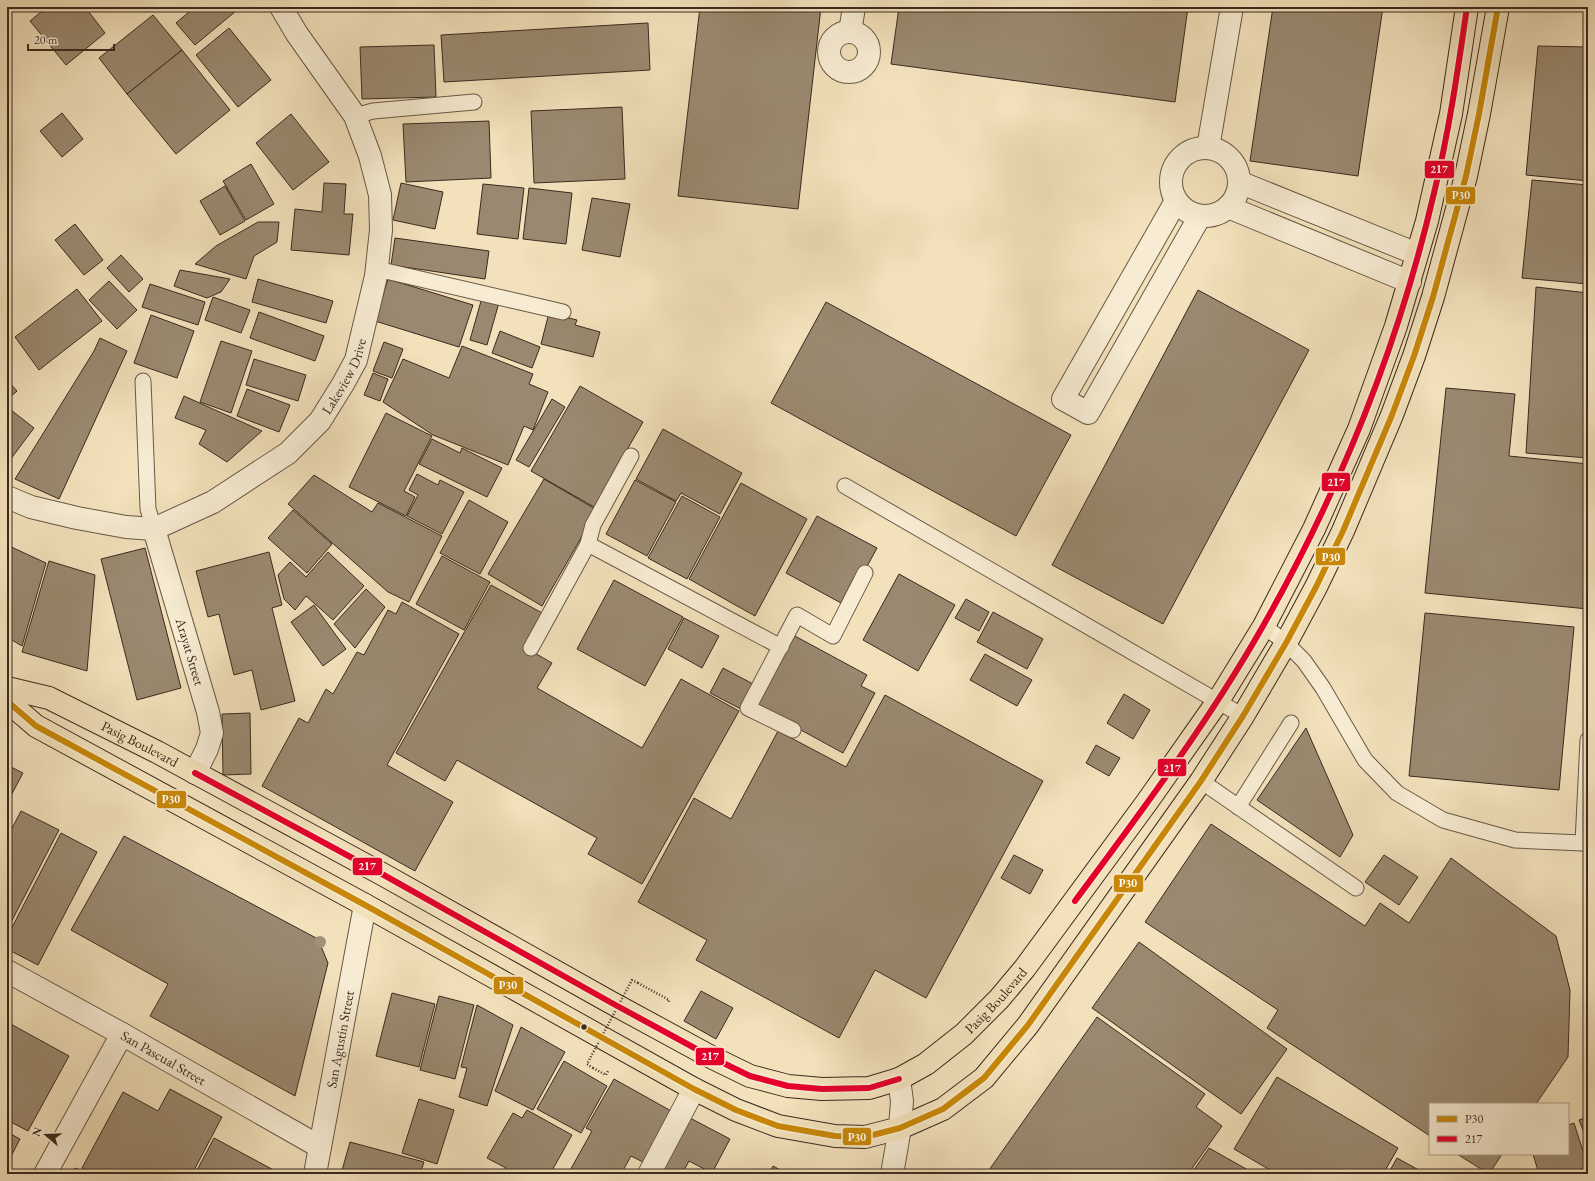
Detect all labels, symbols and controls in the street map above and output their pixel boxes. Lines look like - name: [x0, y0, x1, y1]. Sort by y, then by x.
- scale bar: [28, 26, 114, 52]
- text: 20 m: [34, 32, 58, 48]
- line badge: 217: [1424, 160, 1455, 179]
- text: 217: [1430, 162, 1448, 176]
- line badge: P30: [1445, 186, 1476, 205]
- text: P30: [1452, 188, 1470, 202]
- street label: Lakeview Drive: [317, 336, 370, 418]
- line badge: 217: [1321, 472, 1351, 492]
- text: 217: [1327, 475, 1345, 489]
- line badge: P30: [1315, 547, 1346, 566]
- text: P30: [1322, 550, 1340, 564]
- street label: Arayat Street: [171, 615, 209, 688]
- street label: Pasig Boulevard: [98, 717, 182, 771]
- line badge: 217: [1157, 758, 1187, 777]
- text: 217: [1163, 761, 1181, 775]
- line badge: P30: [156, 790, 187, 809]
- text: P30: [162, 792, 180, 806]
- line badge: 217: [352, 857, 383, 876]
- text: 217: [358, 859, 376, 873]
- line badge: P30: [1113, 874, 1144, 893]
- text: P30: [1119, 876, 1137, 890]
- street label: Pasig Boulevard: [961, 963, 1031, 1037]
- line badge: P30: [493, 976, 524, 995]
- text: P30: [499, 978, 517, 992]
- street label: San Agustin Street: [322, 988, 358, 1090]
- unlabelled marker: [579, 1022, 589, 1032]
- street label: San Pascual Street: [118, 1026, 210, 1089]
- line badge: 217: [695, 1047, 725, 1066]
- text: 217: [701, 1049, 719, 1063]
- legend: [1429, 1103, 1569, 1155]
- text: P30: [1465, 1111, 1483, 1127]
- north arrow: [26, 1115, 66, 1155]
- text: N: [28, 1125, 45, 1138]
- line badge: P30: [842, 1127, 872, 1146]
- text: P30: [848, 1130, 866, 1144]
- text: 217: [1465, 1131, 1483, 1147]

